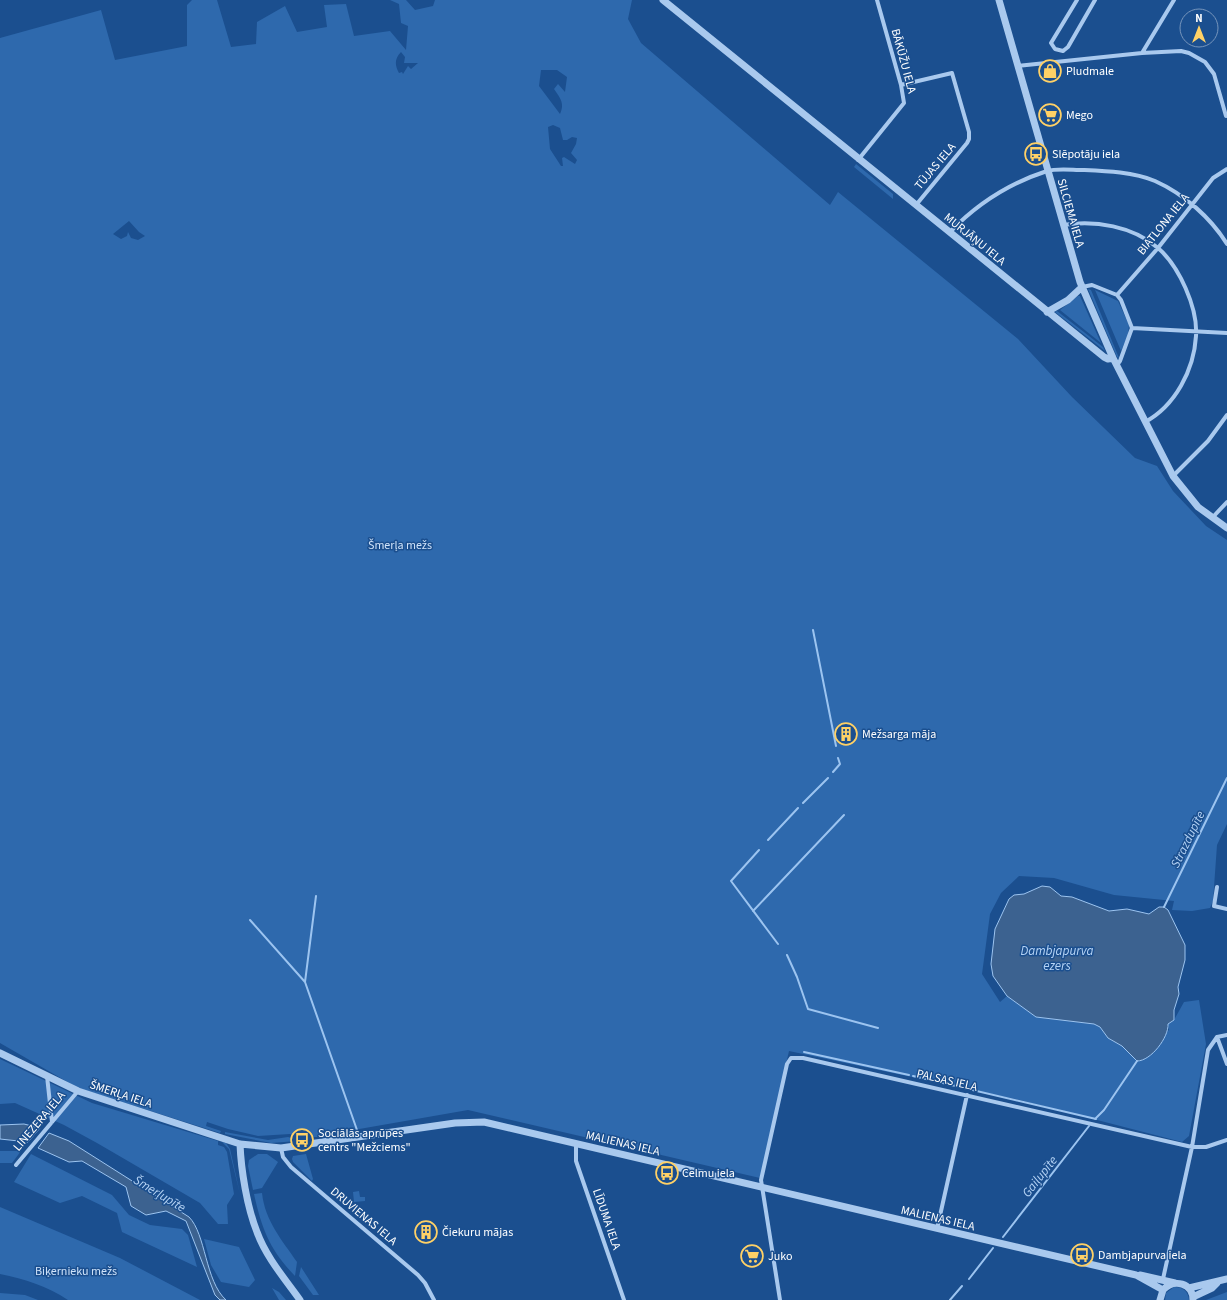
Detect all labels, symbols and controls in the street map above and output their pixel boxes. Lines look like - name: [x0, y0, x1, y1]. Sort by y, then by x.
- north arrow: [1179, 8, 1219, 48]
- text: N: [1195, 11, 1203, 26]
- street label: BĀKŪŽU IELA: [887, 27, 920, 96]
- shop icon: Pludmale: [1037, 58, 1063, 84]
- place label: Pludmale: [1066, 63, 1114, 80]
- supermarket icon: Mego: [1037, 102, 1063, 128]
- place label: Mego: [1066, 107, 1093, 124]
- street label: TŪJAS IELA: [911, 139, 960, 193]
- bus stop icon: Slēpotāju iela: [1023, 141, 1049, 167]
- place label: Slēpotāju iela: [1052, 146, 1120, 163]
- street label: SILCIEMA IELA: [1053, 177, 1089, 250]
- street label: BIATLONA IELA: [1133, 190, 1194, 259]
- street label: MURJĀŅU IELA: [940, 209, 1010, 270]
- park label: Šmerļa mežs: [368, 537, 432, 554]
- building icon: Mežsarga māja: [833, 721, 859, 747]
- place label: Mežsarga māja: [862, 726, 936, 743]
- water label: Strazdupīte: [1166, 808, 1209, 871]
- water label: Dambjapurva ezers: [1020, 942, 1094, 975]
- street label: PALSAS IELA: [915, 1065, 979, 1096]
- street label: ŠMERĻA IELA: [87, 1076, 155, 1113]
- street label: LINEZERA IELA: [9, 1087, 70, 1155]
- place label: Sociālās aprūpes centrs "Mežciems": [318, 1125, 411, 1156]
- bus stop icon: Sociālās aprūpes centrs "Mežciems": [289, 1127, 315, 1153]
- street label: MALIENAS IELA: [584, 1127, 662, 1160]
- water label: Gaiļupīte: [1018, 1152, 1062, 1201]
- bus stop icon: Celmu iela: [654, 1160, 680, 1186]
- place label: Celmu iela: [682, 1165, 735, 1182]
- water label: Šmerļupīte: [130, 1171, 189, 1217]
- street label: DRUVIENAS IELA: [327, 1183, 401, 1250]
- street label: LĪDUMA IELA: [588, 1186, 625, 1252]
- street label: MALIENAS IELA: [899, 1202, 977, 1235]
- building icon: Čiekuru mājas: [413, 1219, 439, 1245]
- place label: Čiekuru mājas: [442, 1224, 513, 1241]
- bus stop icon: Dambjapurva iela: [1069, 1242, 1095, 1268]
- supermarket icon: Juko: [739, 1243, 765, 1269]
- place label: Dambjapurva iela: [1098, 1247, 1187, 1264]
- place label: Juko: [768, 1248, 793, 1265]
- park label: Biķernieku mežs: [35, 1263, 117, 1280]

